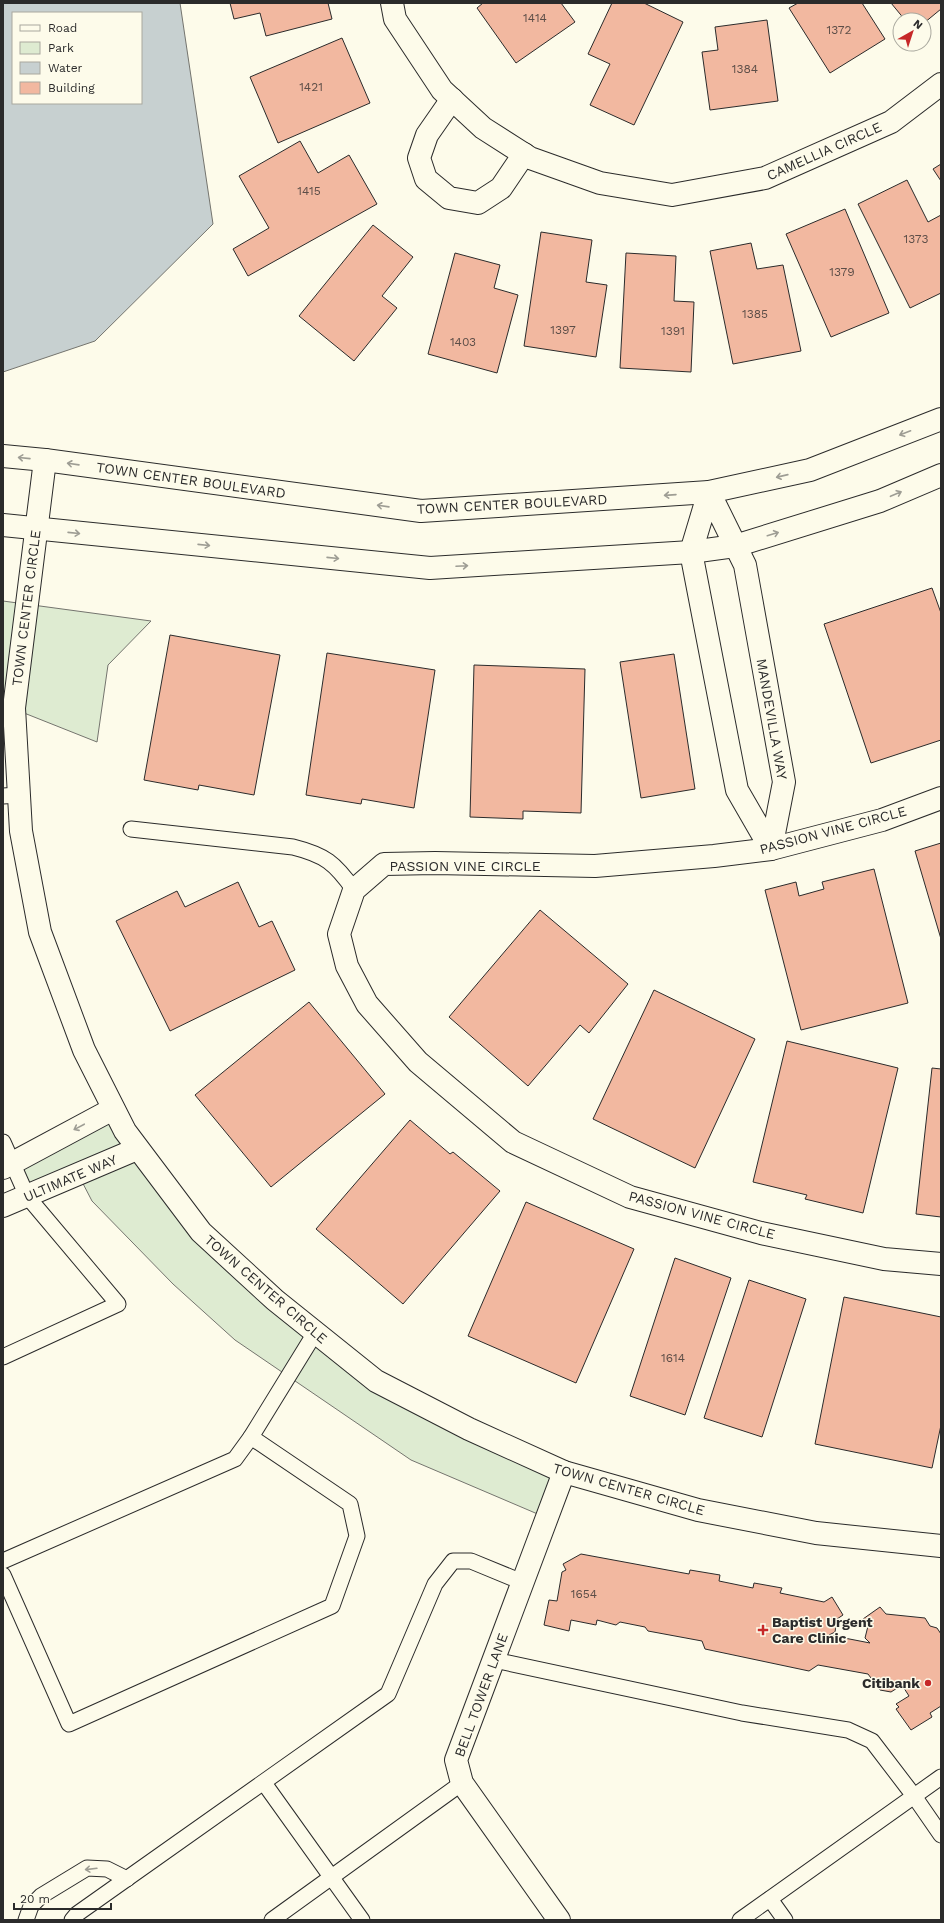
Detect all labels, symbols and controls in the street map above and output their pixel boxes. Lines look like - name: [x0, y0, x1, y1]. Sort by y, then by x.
- house number: 1414: [523, 11, 547, 25]
- legend: [12, 12, 142, 104]
- north arrow: [892, 12, 932, 52]
- text: N: [911, 17, 925, 32]
- text: Road: [48, 21, 77, 35]
- house number: 1372: [827, 23, 851, 37]
- text: Park: [48, 41, 74, 55]
- text: Water: [48, 61, 83, 75]
- house number: 1384: [732, 62, 758, 76]
- house number: 1421: [299, 80, 323, 94]
- text: Building: [48, 81, 95, 95]
- street label: CAMELLIA CIRCLE: [764, 118, 884, 184]
- house number: 1415: [297, 184, 321, 198]
- house number: 1373: [904, 232, 928, 246]
- house number: 1379: [829, 265, 855, 279]
- house number: 1385: [742, 307, 768, 321]
- house number: 1397: [550, 323, 576, 337]
- house number: 1391: [661, 324, 685, 338]
- house number: 1403: [450, 335, 476, 349]
- one-way arrow: [899, 430, 911, 438]
- one-way arrow: [18, 454, 31, 462]
- street label: TOWN CENTER BOULEVARD: [95, 459, 287, 501]
- one-way arrow: [67, 460, 80, 468]
- one-way arrow: [776, 473, 789, 481]
- one-way arrow: [890, 490, 902, 498]
- street label: TOWN CENTER BOULEVARD: [416, 491, 608, 517]
- one-way arrow: [664, 491, 677, 499]
- one-way arrow: [376, 502, 389, 510]
- street label: TOWN CENTER CIRCLE: [8, 529, 44, 687]
- one-way arrow: [67, 529, 80, 536]
- one-way arrow: [766, 530, 779, 537]
- one-way arrow: [197, 542, 210, 549]
- one-way arrow: [326, 555, 339, 562]
- one-way arrow: [455, 562, 468, 569]
- street label: MANDEVILLA WAY: [753, 657, 791, 781]
- street label: PASSION VINE CIRCLE: [758, 803, 908, 857]
- street label: PASSION VINE CIRCLE: [389, 858, 541, 874]
- one-way arrow: [73, 1124, 85, 1132]
- street label: ULTIMATE WAY: [21, 1151, 119, 1205]
- street label: PASSION VINE CIRCLE: [627, 1188, 777, 1242]
- street label: TOWN CENTER CIRCLE: [201, 1231, 331, 1347]
- house number: 1614: [661, 1351, 685, 1365]
- street label: TOWN CENTER CIRCLE: [551, 1460, 707, 1518]
- house number: 1654: [571, 1587, 597, 1601]
- place label: Baptist Urgent Care Clinic: [772, 1614, 873, 1646]
- marker: Baptist Urgent Care Clinic: [757, 1624, 769, 1636]
- street label: BELL TOWER LANE: [451, 1631, 511, 1759]
- place label: Citibank: [862, 1675, 920, 1691]
- marker: Citibank: [923, 1678, 933, 1688]
- one-way arrow: [85, 1866, 98, 1873]
- scale bar: [14, 1885, 111, 1911]
- text: 20 m: [20, 1892, 50, 1906]

